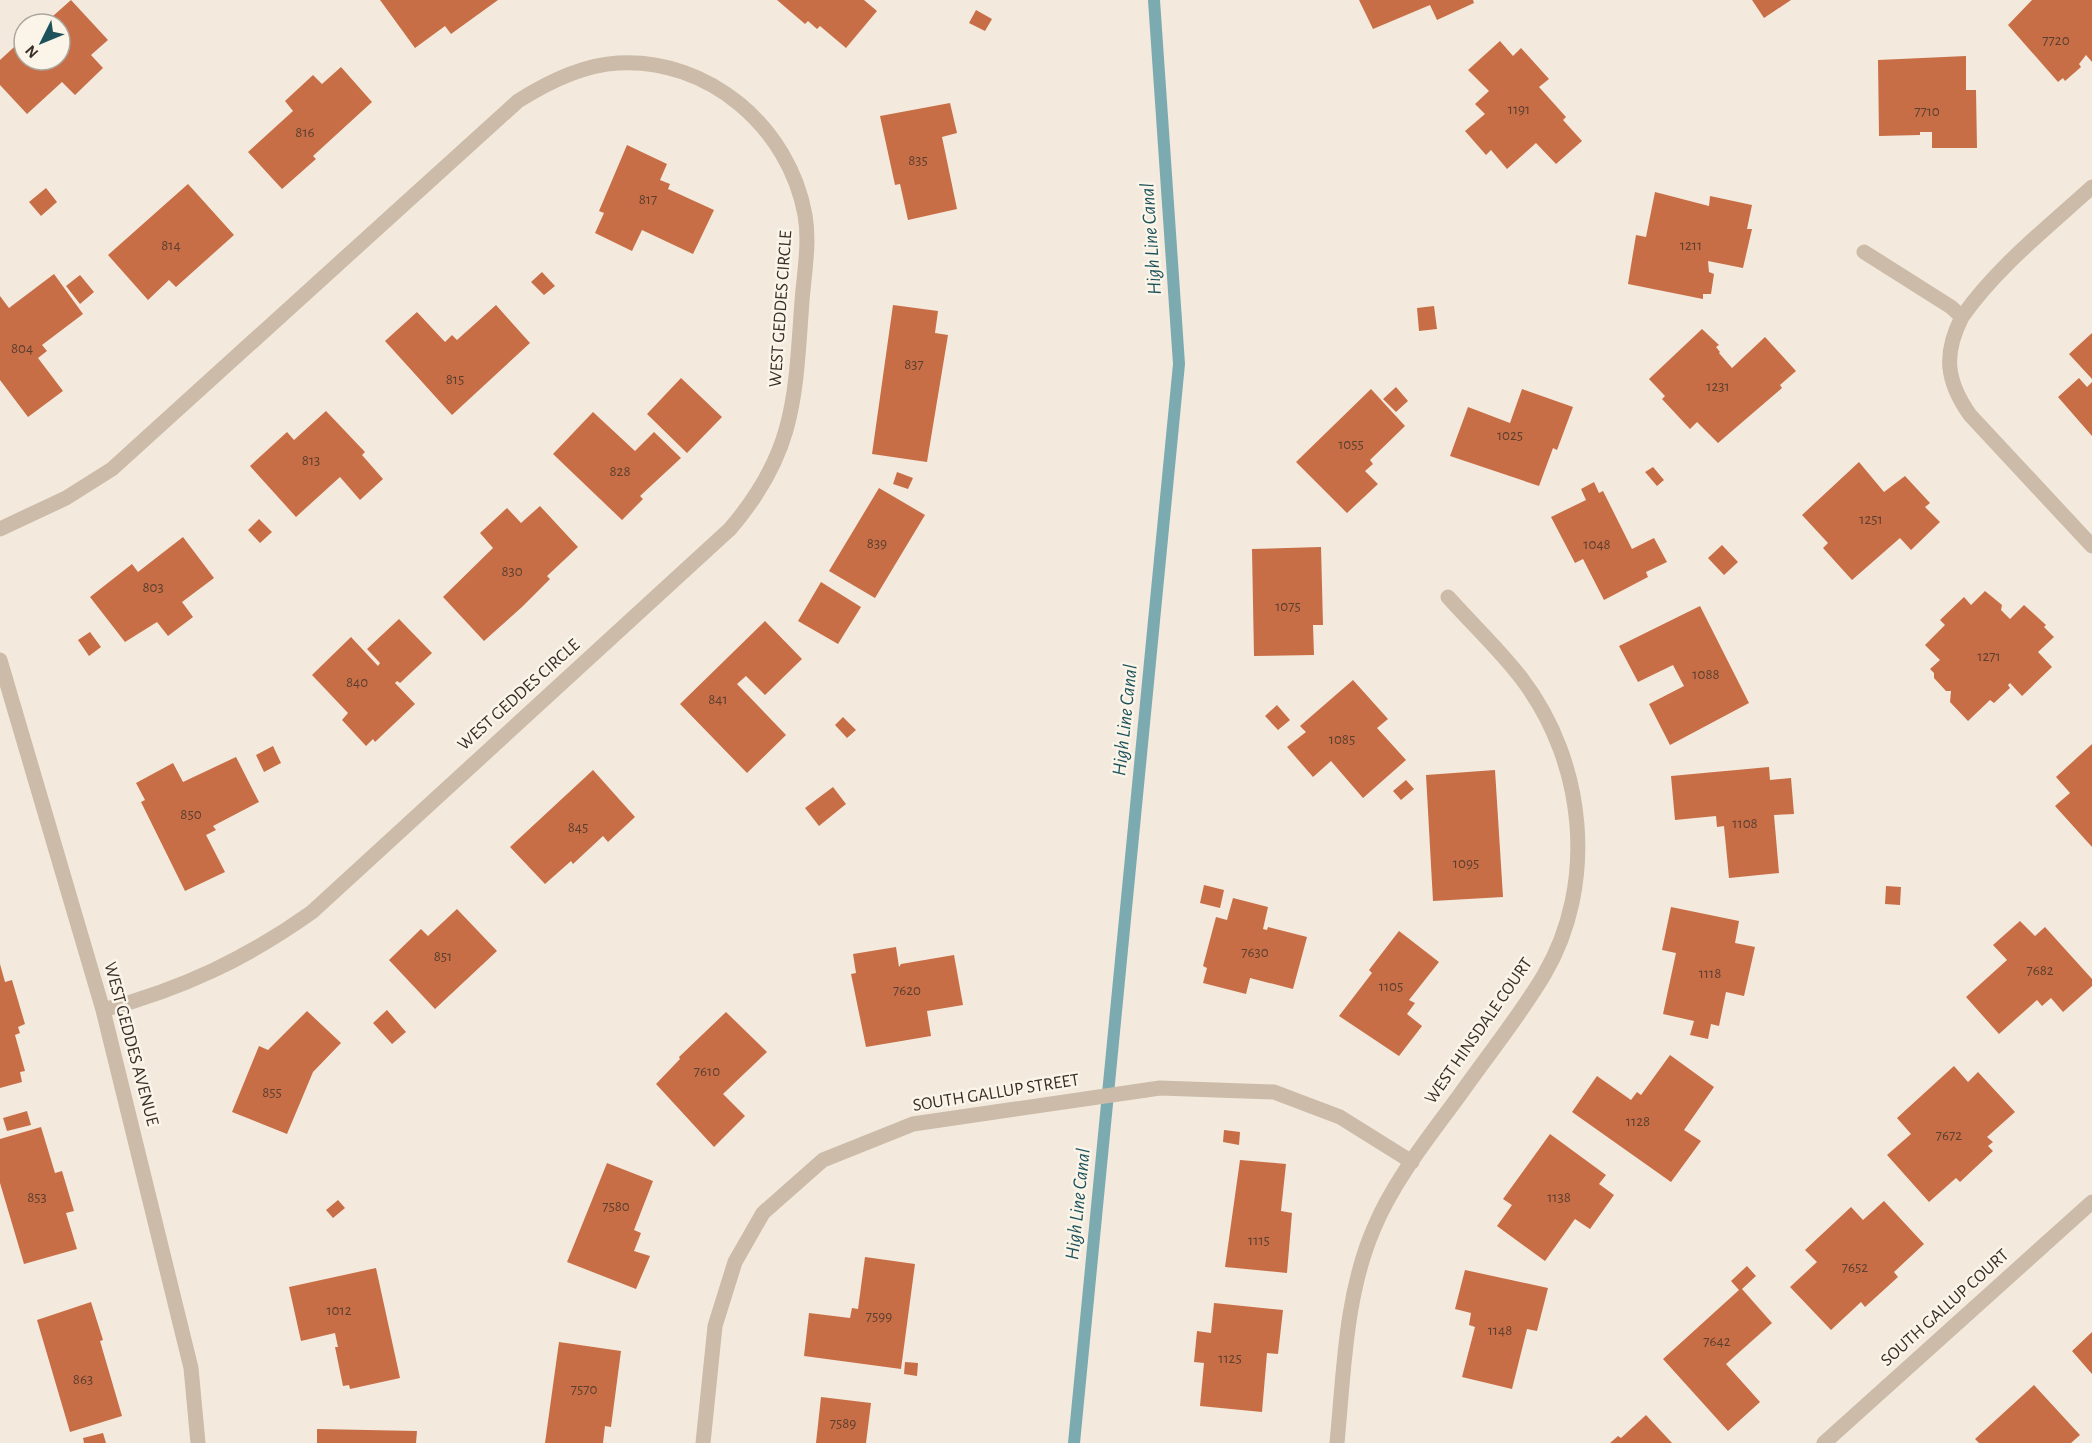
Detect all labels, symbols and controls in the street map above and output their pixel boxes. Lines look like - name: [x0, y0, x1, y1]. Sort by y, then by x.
- north arrow: [12, 12, 72, 72]
- house number: 7720: [2042, 33, 2070, 48]
- text: N: [22, 42, 41, 61]
- house number: 1191: [1508, 102, 1530, 117]
- house number: 7710: [1914, 104, 1940, 119]
- house number: 816: [295, 125, 315, 140]
- house number: 835: [908, 153, 928, 168]
- water label: High Line Canal: [1137, 182, 1165, 296]
- house number: 817: [639, 192, 657, 207]
- street label: WEST GEDDES CIRCLE: [767, 230, 795, 388]
- house number: 814: [161, 238, 181, 253]
- house number: 1211: [1680, 238, 1702, 253]
- house number: 804: [11, 341, 33, 356]
- house number: 837: [904, 357, 924, 372]
- house number: 815: [446, 372, 464, 387]
- house number: 1231: [1706, 379, 1730, 394]
- house number: 1025: [1497, 428, 1523, 443]
- house number: 1055: [1338, 437, 1364, 452]
- house number: 813: [302, 453, 320, 468]
- house number: 828: [609, 464, 631, 479]
- house number: 1251: [1859, 512, 1883, 527]
- house number: 839: [867, 536, 887, 551]
- house number: 1048: [1583, 537, 1611, 552]
- house number: 830: [501, 564, 523, 579]
- house number: 803: [142, 580, 164, 595]
- house number: 1075: [1275, 599, 1301, 614]
- street label: WEST GEDDES CIRCLE: [455, 636, 584, 754]
- house number: 1271: [1977, 649, 2001, 664]
- water label: High Line Canal: [1109, 663, 1141, 777]
- house number: 1088: [1692, 667, 1720, 682]
- house number: 840: [346, 675, 368, 690]
- house number: 841: [708, 692, 728, 707]
- house number: 1085: [1329, 732, 1355, 747]
- house number: 850: [180, 807, 202, 822]
- house number: 1108: [1732, 816, 1758, 831]
- house number: 845: [568, 820, 588, 835]
- house number: 1095: [1453, 856, 1479, 871]
- house number: 7630: [1241, 945, 1269, 960]
- house number: 851: [434, 949, 452, 964]
- street label: WEST HINSDALE COURT: [1422, 955, 1536, 1107]
- street label: WEST GEDDES AVENUE: [100, 960, 162, 1128]
- house number: 7682: [2026, 963, 2054, 978]
- house number: 1118: [1699, 966, 1721, 981]
- house number: 1105: [1379, 979, 1403, 994]
- house number: 7620: [893, 983, 921, 998]
- house number: 7610: [694, 1064, 720, 1079]
- street label: SOUTH GALLUP STREET: [911, 1071, 1081, 1115]
- house number: 855: [262, 1085, 282, 1100]
- house number: 1128: [1626, 1114, 1650, 1129]
- house number: 7672: [1936, 1128, 1962, 1143]
- water label: High Line Canal: [1062, 1147, 1094, 1261]
- house number: 853: [27, 1190, 47, 1205]
- house number: 1138: [1547, 1190, 1571, 1205]
- house number: 7580: [602, 1199, 630, 1214]
- house number: 1115: [1248, 1233, 1270, 1248]
- street label: SOUTH GALLUP COURT: [1878, 1246, 2013, 1370]
- house number: 7652: [1842, 1260, 1868, 1275]
- house number: 1012: [326, 1303, 352, 1318]
- house number: 7599: [866, 1309, 892, 1324]
- house number: 1148: [1488, 1323, 1512, 1338]
- house number: 7642: [1703, 1334, 1731, 1349]
- house number: 1125: [1218, 1351, 1242, 1366]
- house number: 863: [73, 1372, 93, 1387]
- house number: 7570: [571, 1382, 597, 1397]
- house number: 7589: [830, 1416, 856, 1431]

